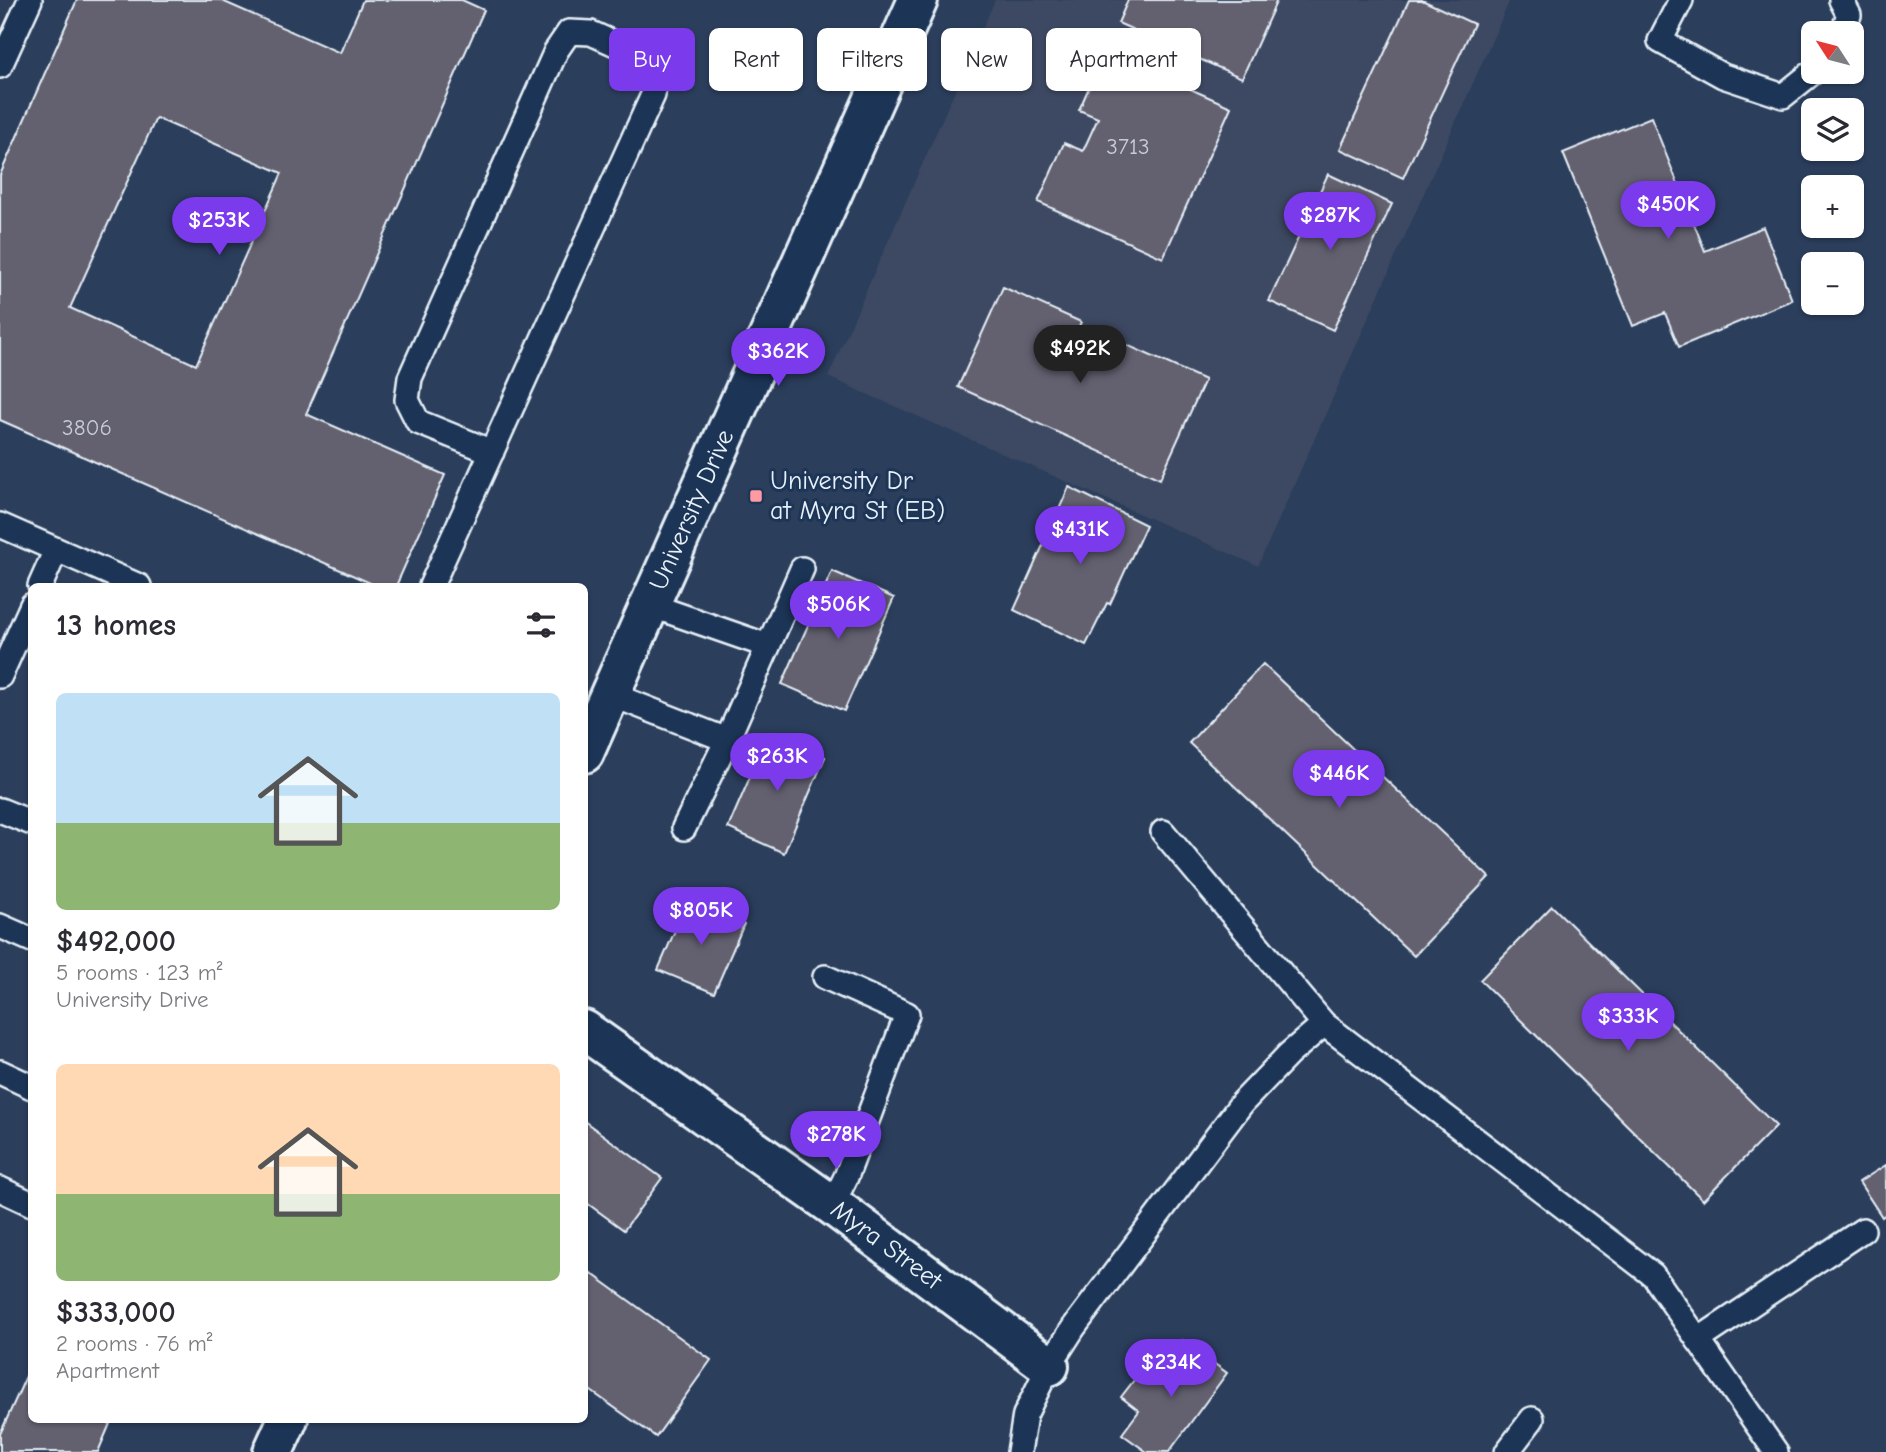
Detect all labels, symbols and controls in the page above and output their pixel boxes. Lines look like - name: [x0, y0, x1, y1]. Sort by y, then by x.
- north arrow: [1801, 21, 1864, 84]
- map controls: [1801, 21, 1864, 315]
- chip: Buy: [609, 28, 695, 91]
- chip: Rent: [709, 28, 803, 91]
- chip: Filters: [817, 28, 927, 91]
- chip: New: [941, 28, 1032, 91]
- chip: Apartment: [1046, 28, 1201, 91]
- button: layers: [1801, 98, 1864, 161]
- house number: 3713: [1106, 133, 1150, 160]
- button: +: [1801, 175, 1864, 238]
- pin: $450K: [1619, 182, 1717, 241]
- text: $450K: [1637, 190, 1699, 217]
- pin: $287K: [1281, 192, 1379, 252]
- pin: $253K: [170, 198, 268, 257]
- text: $287K: [1300, 201, 1360, 228]
- text: $253K: [188, 206, 250, 233]
- button: −: [1801, 252, 1864, 315]
- pin: $492K: [1031, 326, 1129, 385]
- pin: $362K: [729, 328, 827, 388]
- text: $492K: [1049, 334, 1111, 361]
- text: $362K: [747, 337, 809, 364]
- house number: 3806: [62, 414, 112, 441]
- street label: University Drive: [643, 425, 741, 595]
- place label: University Dr at Myra St (EB): [770, 466, 945, 526]
- marker: University Dr at Myra St (EB): [748, 488, 764, 504]
- pin: $431K: [1031, 506, 1129, 566]
- text: $431K: [1051, 515, 1109, 542]
- pin: $506K: [789, 582, 887, 641]
- text: $506K: [806, 590, 870, 617]
- icon: filters: [522, 606, 560, 644]
- text: 13 homes: [56, 608, 176, 643]
- pin: $263K: [728, 734, 826, 793]
- icon: home: [245, 738, 371, 864]
- text: $263K: [746, 742, 808, 769]
- pin: $446K: [1290, 750, 1388, 810]
- text: $446K: [1309, 759, 1369, 786]
- pin: $805K: [652, 888, 750, 947]
- text: $805K: [669, 896, 733, 923]
- text: $492,000: [56, 924, 176, 959]
- text: 5 rooms · 123 m²: [56, 959, 222, 986]
- text: University Drive: [56, 986, 208, 1013]
- pin: $333K: [1579, 993, 1677, 1053]
- text: $333K: [1598, 1002, 1658, 1029]
- icon: home: [245, 1109, 371, 1235]
- pin: $278K: [787, 1112, 885, 1171]
- text: $278K: [806, 1120, 866, 1147]
- street label: Myra Street: [825, 1194, 949, 1297]
- text: $333,000: [56, 1295, 176, 1330]
- text: 2 rooms · 76 m²: [56, 1330, 212, 1357]
- pin: $234K: [1122, 1340, 1220, 1399]
- text: $234K: [1141, 1348, 1201, 1375]
- text: Apartment: [56, 1357, 159, 1384]

